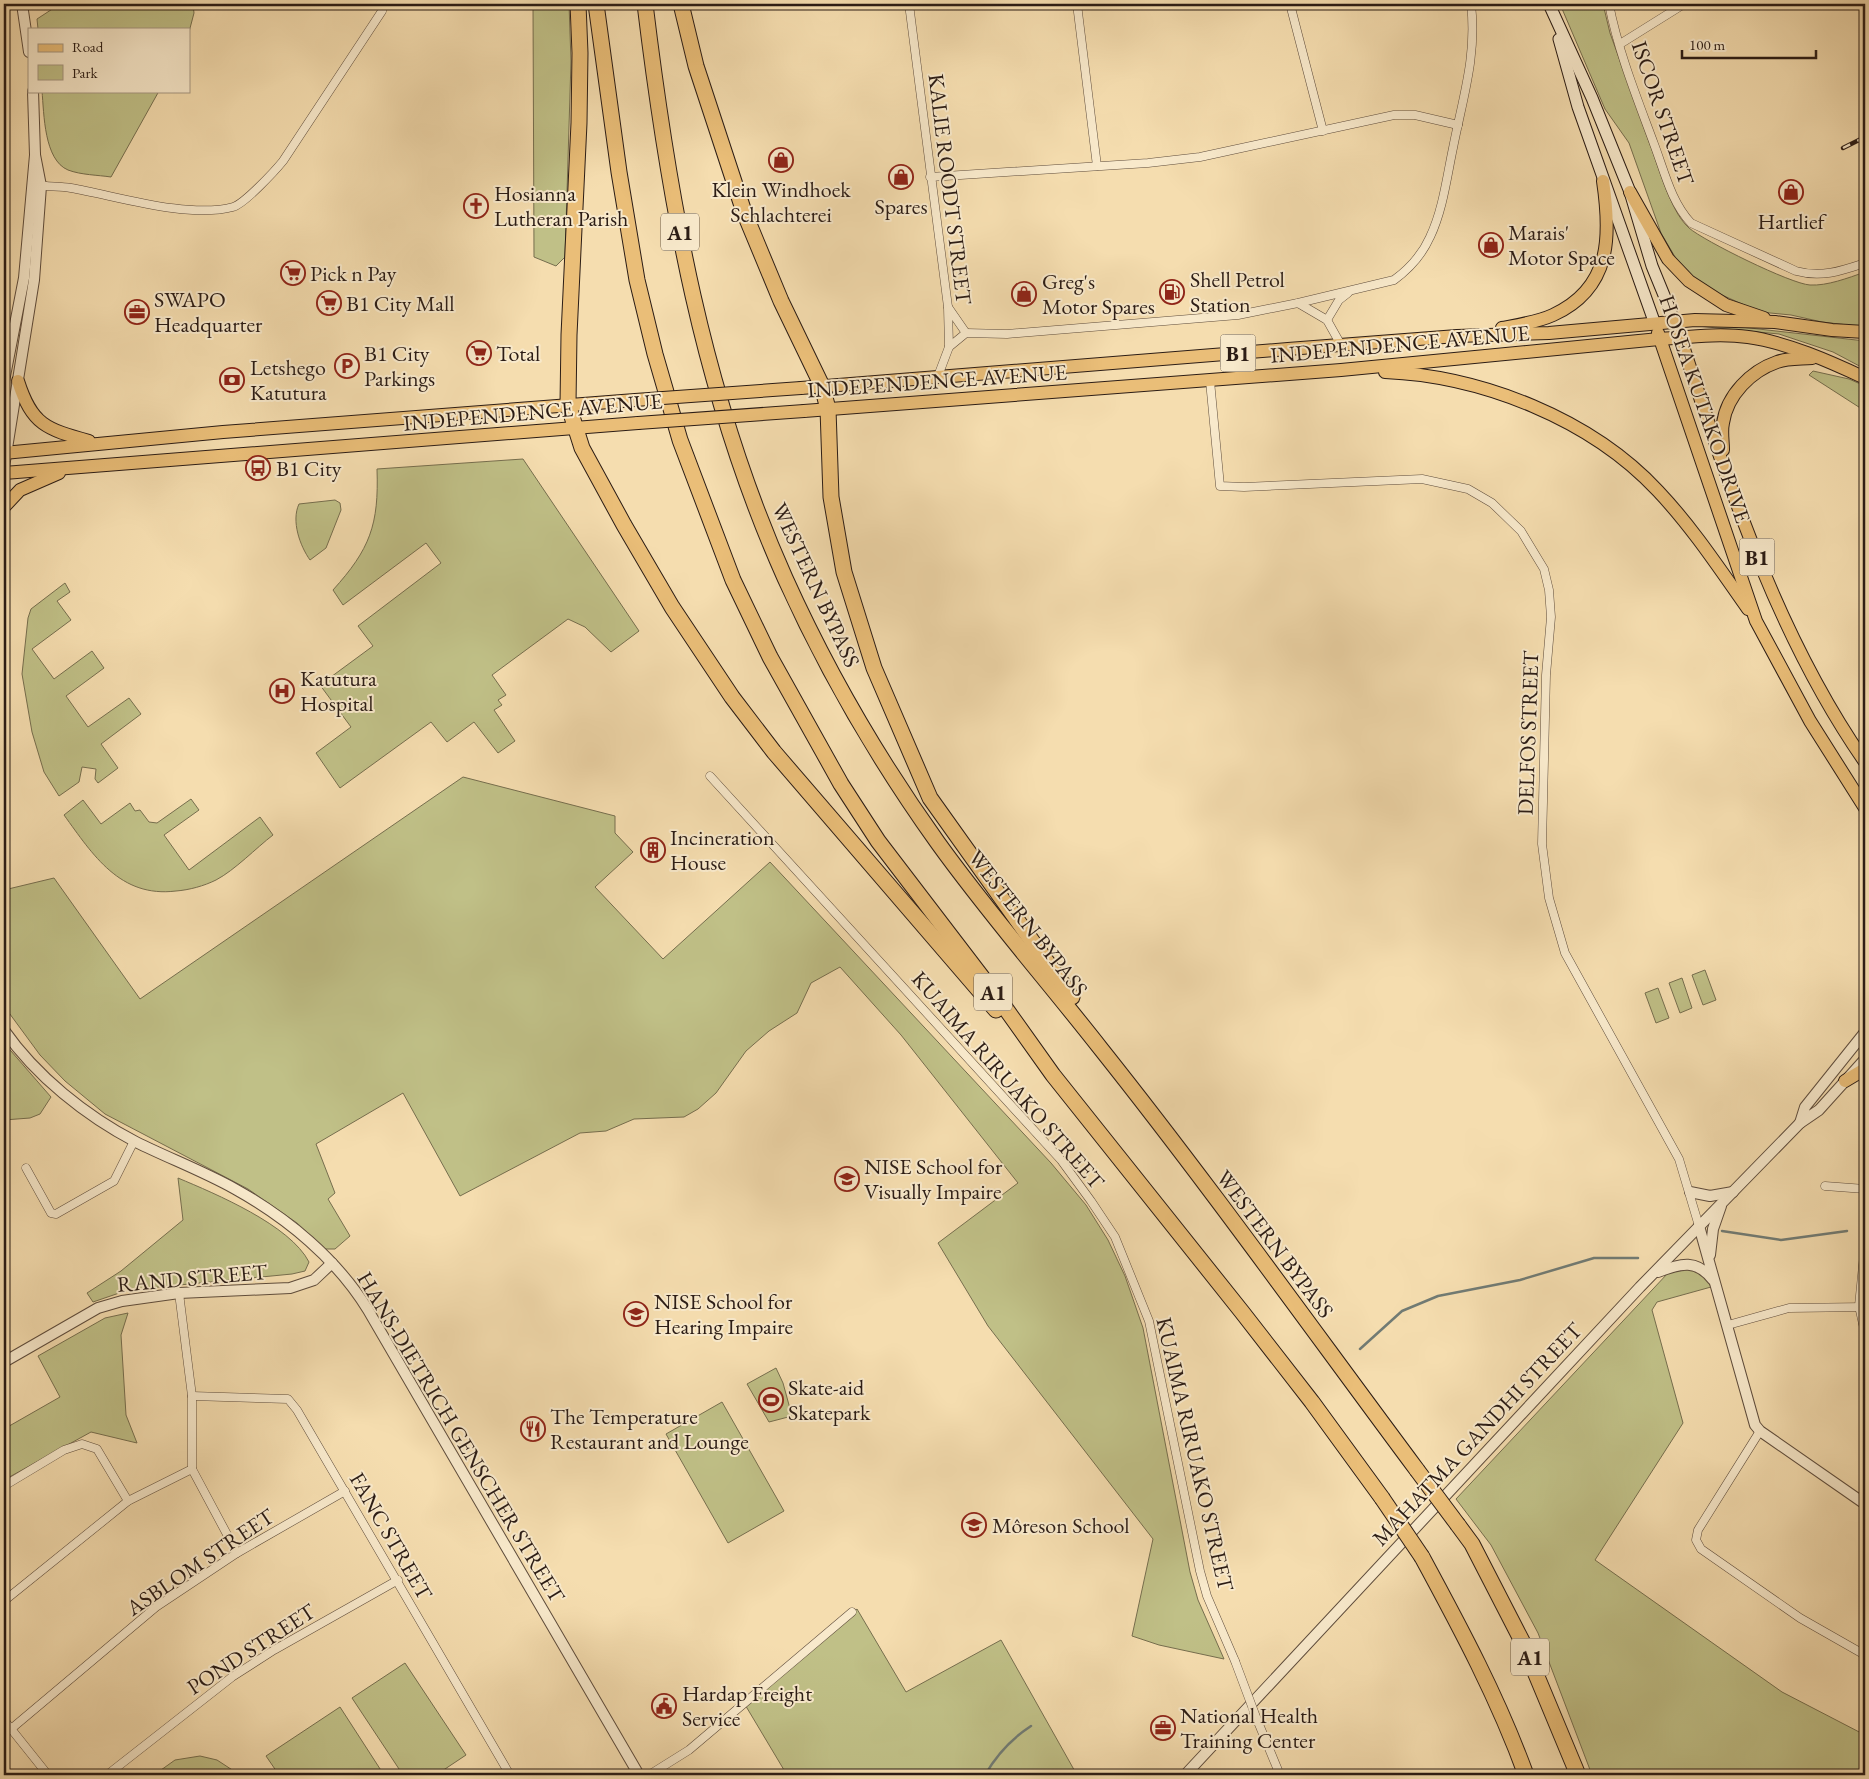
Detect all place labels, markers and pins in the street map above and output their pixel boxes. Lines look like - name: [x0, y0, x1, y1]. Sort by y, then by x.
- shop icon: Klein Windhoek Schlachterei: [768, 147, 794, 173]
- shop icon: Spares: [888, 164, 914, 190]
- place label: Klein Windhoek Schlachterei: [711, 175, 851, 229]
- place label: Hosianna Lutheran Parish: [494, 179, 628, 233]
- shop icon: Hartlief: [1778, 179, 1804, 205]
- place label: Spares: [874, 192, 928, 221]
- church icon: Hosianna Lutheran Parish: [463, 193, 489, 219]
- place label: Hartlief: [1757, 207, 1828, 236]
- place label: Marais' Motor Space: [1508, 218, 1615, 272]
- shop icon: Marais' Motor Space: [1478, 232, 1504, 258]
- place label: Pick n Pay: [310, 259, 397, 288]
- supermarket icon: Pick n Pay: [280, 260, 306, 286]
- place label: Shell Petrol Station: [1190, 265, 1285, 319]
- place label: Greg's Motor Spares: [1042, 267, 1155, 321]
- fuel station icon: Shell Petrol Station: [1159, 279, 1185, 305]
- shop icon: Greg's Motor Spares: [1011, 281, 1037, 307]
- place label: SWAPO Headquarter: [154, 285, 263, 339]
- place label: B1 City Mall: [346, 289, 455, 318]
- supermarket icon: B1 City Mall: [316, 290, 342, 316]
- office icon: SWAPO Headquarter: [124, 299, 150, 325]
- place label: B1 City Parkings: [364, 339, 435, 393]
- place label: Total: [496, 339, 540, 368]
- supermarket icon: Total: [466, 340, 492, 366]
- place label: Letshego Katutura: [250, 353, 327, 407]
- parking icon: B1 City Parkings: [334, 353, 360, 379]
- bank icon: Letshego Katutura: [219, 367, 245, 393]
- place label: B1 City: [276, 454, 342, 483]
- bus stop icon: B1 City: [245, 455, 271, 481]
- place label: Katutura Hospital: [300, 664, 377, 718]
- hospital icon: Katutura Hospital: [269, 678, 295, 704]
- place label: Incineration House: [670, 823, 775, 877]
- building icon: Incineration House: [640, 837, 666, 863]
- place label: NISE School for Visually Impaire: [864, 1152, 1003, 1206]
- school or university icon: NISE School for Visually Impaire: [834, 1166, 860, 1192]
- place label: NISE School for Hearing Impaire: [654, 1287, 794, 1341]
- school or university icon: NISE School for Hearing Impaire: [623, 1301, 649, 1327]
- place label: Skate-aid Skatepark: [788, 1373, 871, 1427]
- sports icon: Skate-aid Skatepark: [758, 1387, 784, 1413]
- place label: The Temperature Restaurant and Lounge: [550, 1402, 749, 1456]
- restaurant icon: The Temperature Restaurant and Lounge: [520, 1416, 546, 1442]
- place label: Môreson School: [992, 1511, 1129, 1540]
- school or university icon: Môreson School: [961, 1512, 987, 1538]
- place label: Hardap Freight Service: [682, 1679, 812, 1733]
- public building icon: Hardap Freight Service: [651, 1693, 677, 1719]
- place label: National Health Training Center: [1180, 1701, 1318, 1755]
- office icon: National Health Training Center: [1150, 1715, 1176, 1741]

